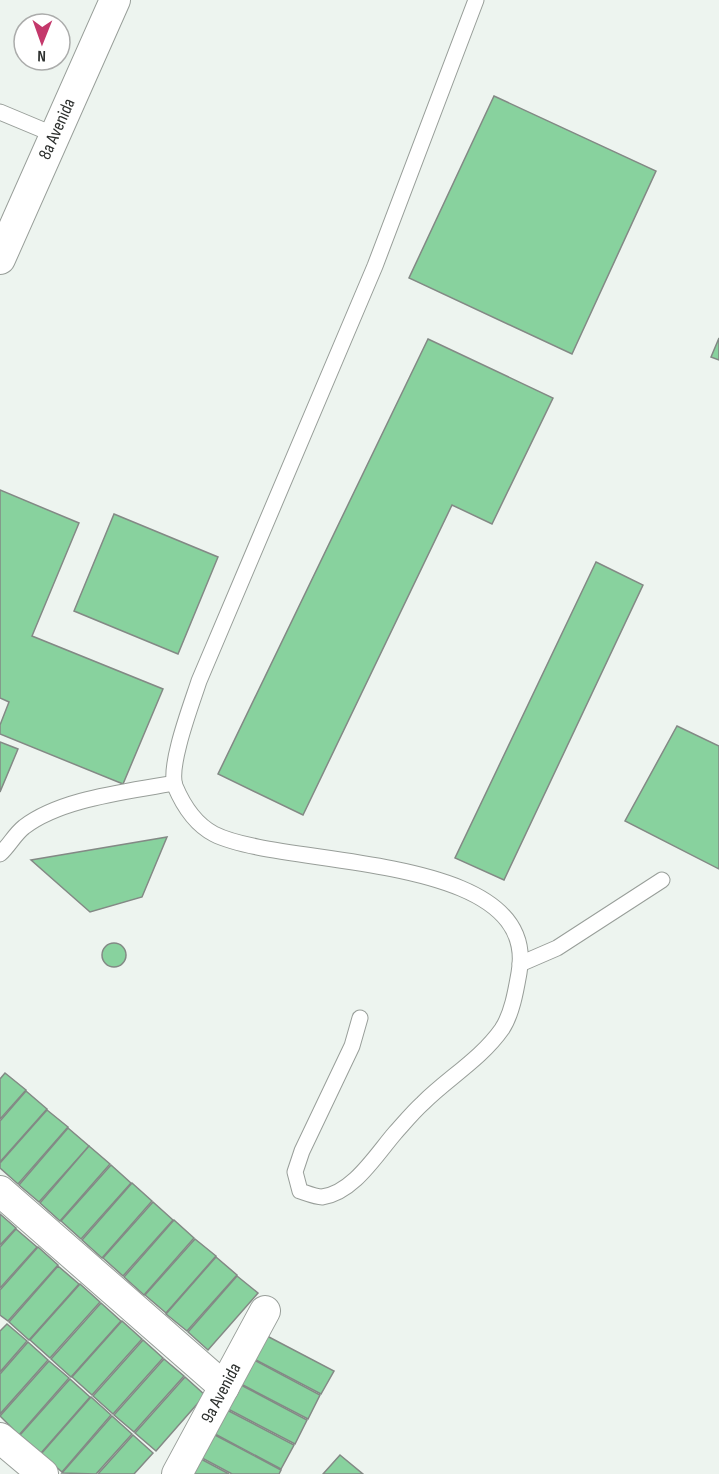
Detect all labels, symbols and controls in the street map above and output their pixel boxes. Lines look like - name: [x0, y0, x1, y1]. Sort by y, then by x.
- north arrow: [12, 12, 72, 72]
- text: N: [37, 46, 46, 65]
- street label: 8a Avenida: [34, 95, 80, 163]
- street label: 9a Avenida: [197, 1359, 246, 1427]

